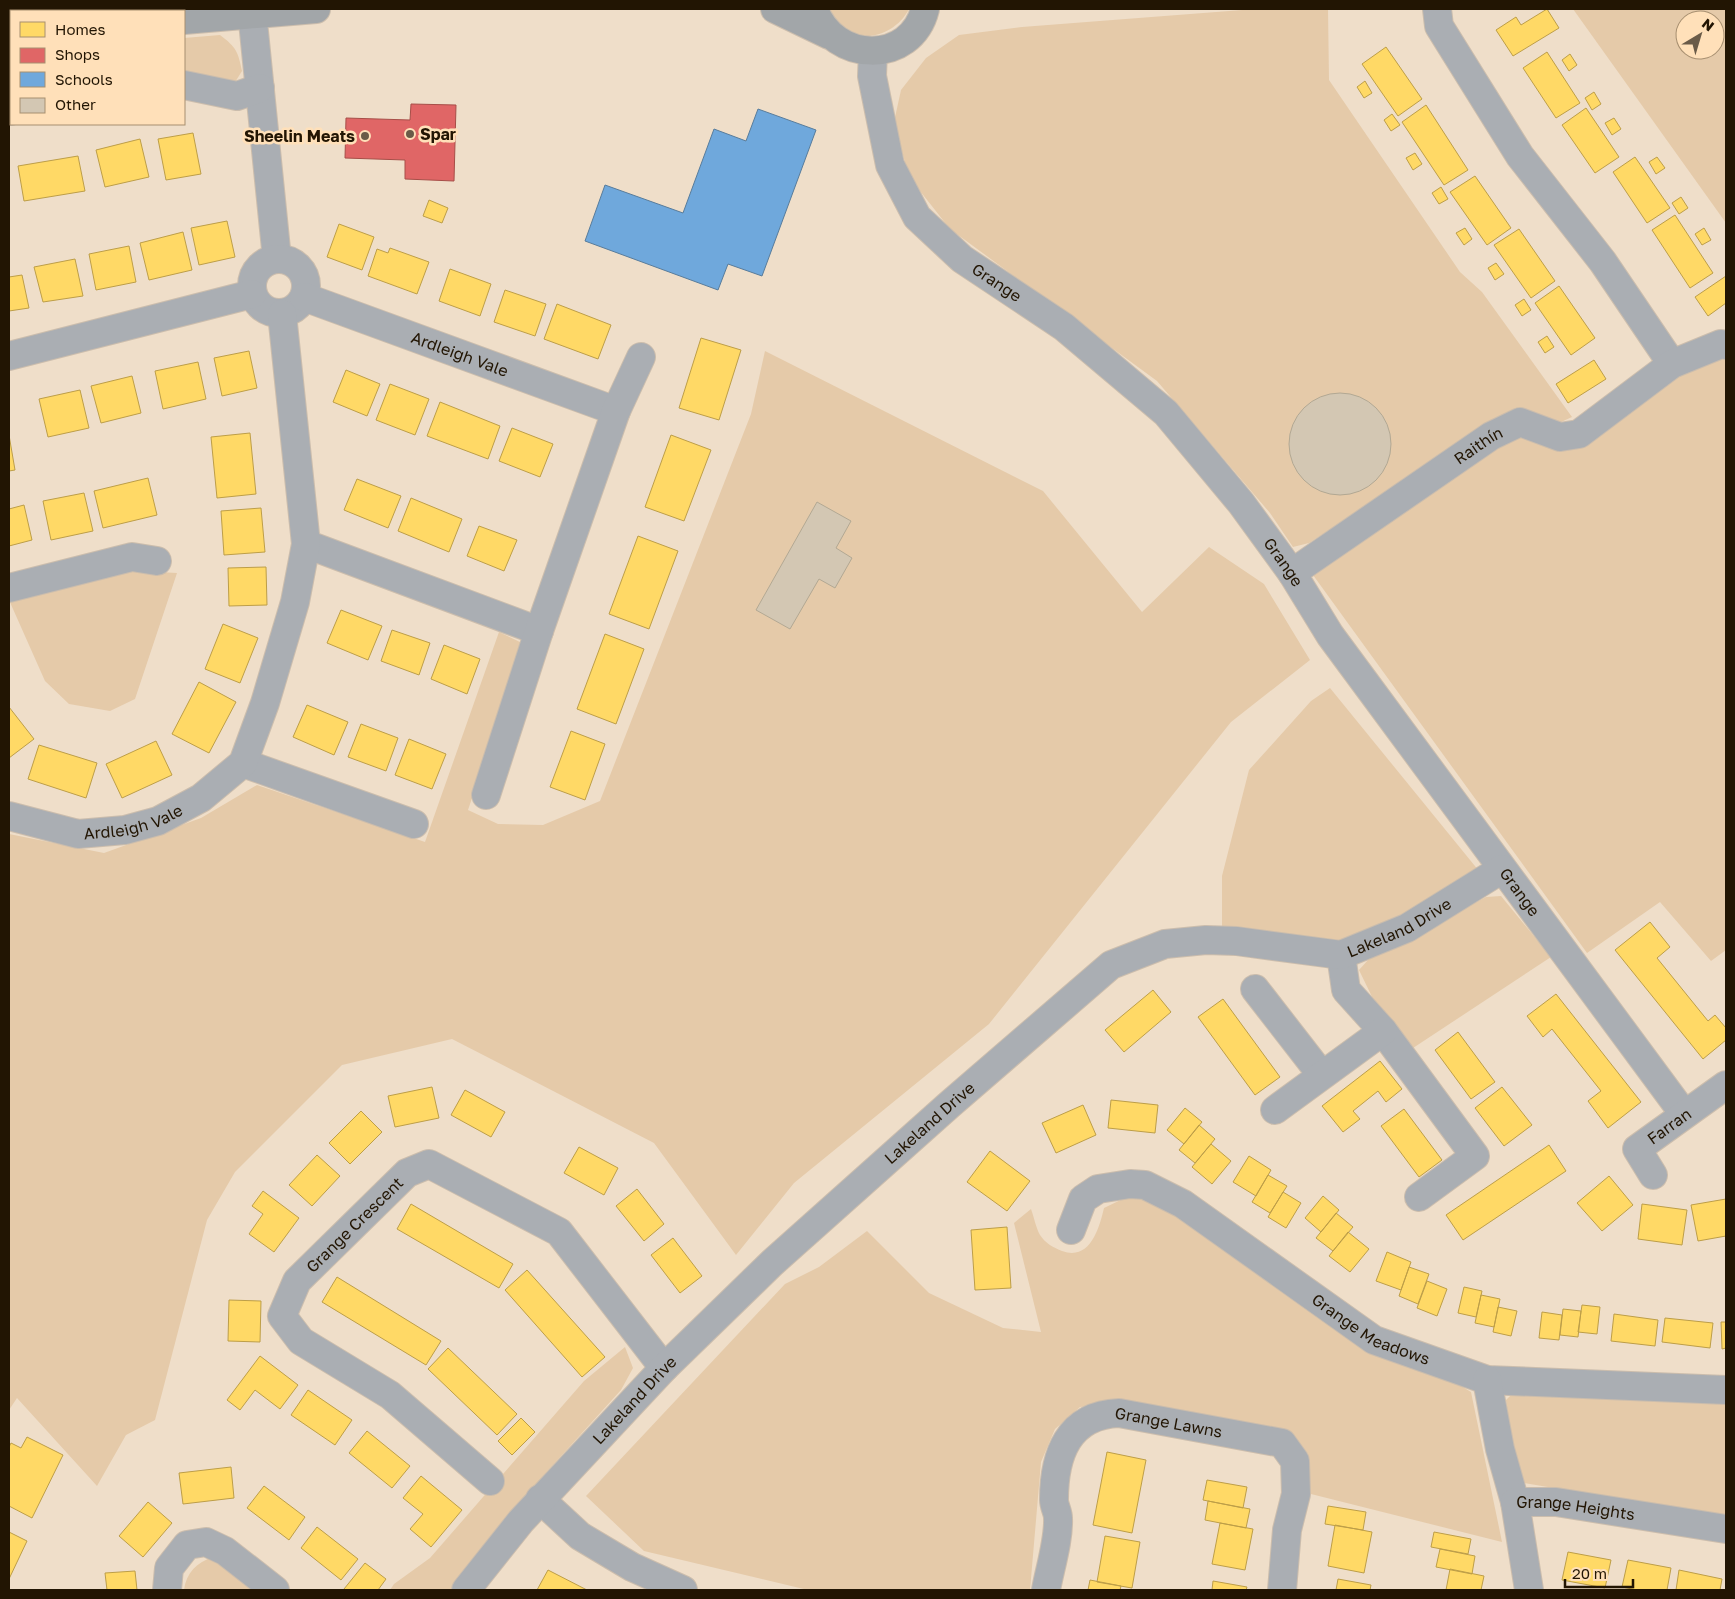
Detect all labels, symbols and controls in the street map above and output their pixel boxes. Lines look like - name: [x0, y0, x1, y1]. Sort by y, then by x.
- legend: [10, 10, 185, 125]
- north arrow: [1675, 10, 1725, 60]
- text: N: [1699, 14, 1718, 34]
- text: Homes: [55, 20, 105, 38]
- text: Shops: [55, 45, 100, 63]
- text: Schools: [55, 70, 113, 88]
- text: Other: [55, 95, 96, 113]
- place label: Spar: [420, 124, 456, 144]
- place label: Sheelin Meats: [244, 126, 355, 146]
- marker: Spar: [404, 128, 416, 140]
- marker: Sheelin Meats: [359, 130, 371, 142]
- street label: Grange: [968, 259, 1026, 306]
- street label: Ardleigh Vale: [409, 327, 511, 381]
- street label: Raithín: [1450, 422, 1506, 469]
- street label: Grange: [1260, 534, 1308, 590]
- street label: Ardleigh Vale: [83, 800, 186, 843]
- street label: Grange: [1495, 864, 1544, 920]
- street label: Lakeland Drive: [1344, 893, 1455, 961]
- street label: Lakeland Drive: [880, 1078, 979, 1168]
- street label: Farran: [1643, 1103, 1695, 1149]
- street label: Grange Crescent: [302, 1173, 407, 1277]
- street label: Grange Meadows: [1308, 1289, 1432, 1369]
- street label: Lakeland Drive: [588, 1352, 680, 1448]
- street label: Grange Lawns: [1113, 1402, 1224, 1442]
- street label: Grange Heights: [1516, 1492, 1636, 1524]
- scale bar: [1565, 1556, 1632, 1588]
- text: 20 m: [1572, 1564, 1607, 1582]

